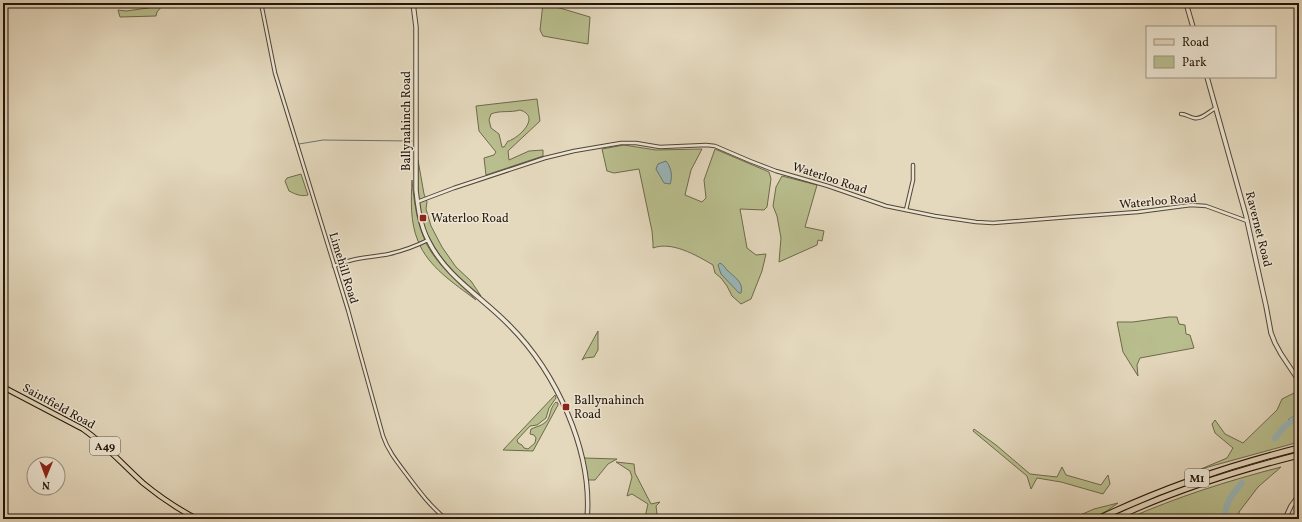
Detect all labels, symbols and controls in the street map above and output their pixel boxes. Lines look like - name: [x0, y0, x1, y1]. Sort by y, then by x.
- legend: [1146, 26, 1276, 78]
- text: Road: [1182, 35, 1209, 51]
- text: Park: [1182, 55, 1207, 71]
- street label: Ballynahinch Road: [399, 71, 415, 171]
- street label: Waterloo Road: [790, 159, 869, 199]
- street label: Ravernet Road: [1241, 190, 1275, 269]
- street label: Waterloo Road: [1119, 191, 1198, 213]
- place label: Waterloo Road: [431, 211, 509, 227]
- marker: Waterloo Road: [418, 213, 428, 223]
- street label: Limehill Road: [325, 231, 362, 306]
- street label: Saintfield Road: [19, 380, 98, 434]
- place label: Ballynahinch Road: [574, 393, 644, 423]
- marker: Ballynahinch Road: [561, 402, 571, 412]
- road number: A49: [90, 437, 120, 455]
- north arrow: [26, 456, 66, 496]
- road number: M1: [1185, 469, 1209, 487]
- text: N: [42, 477, 50, 492]

